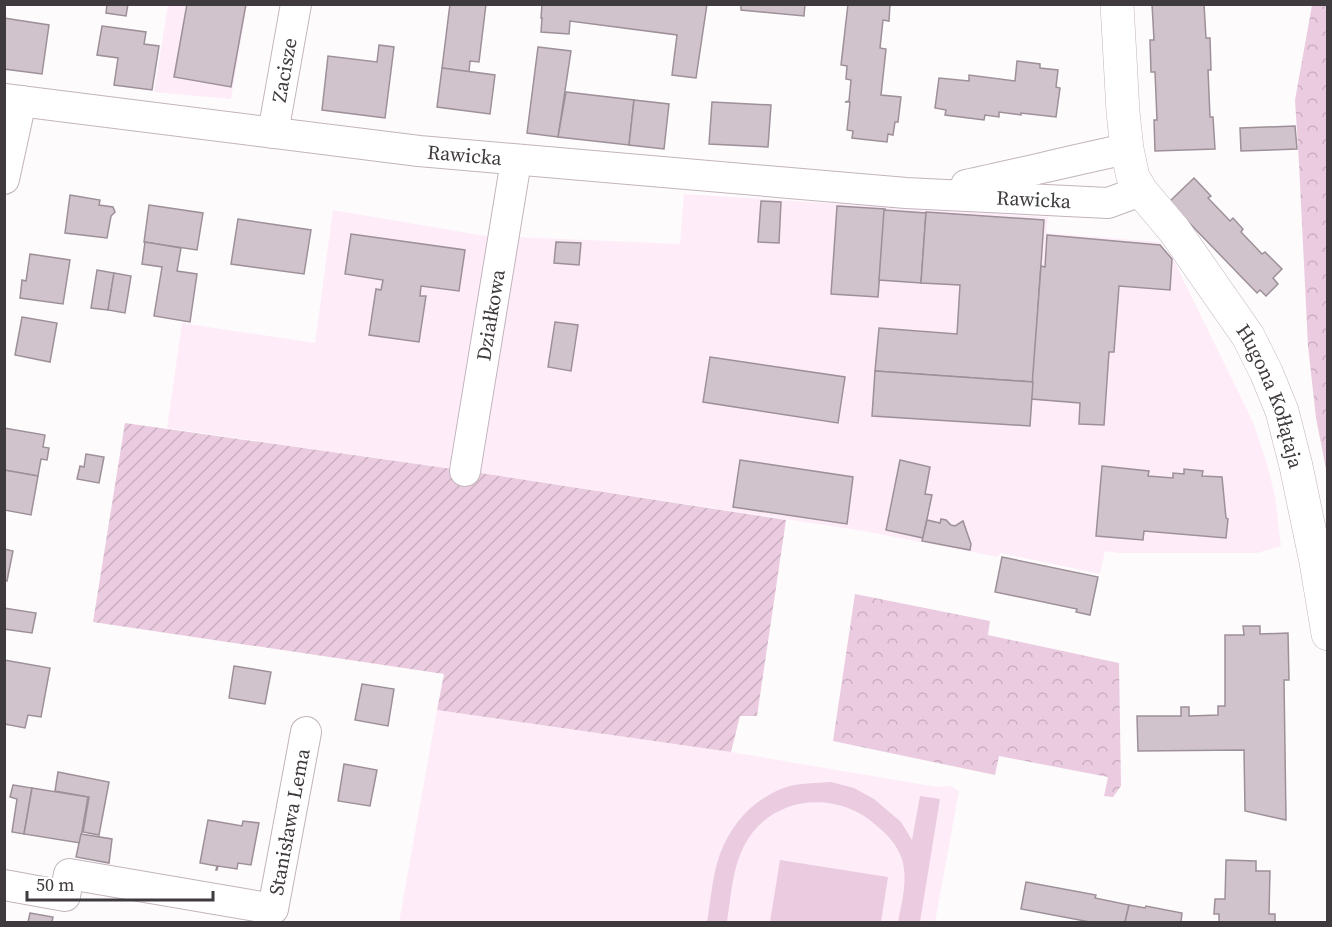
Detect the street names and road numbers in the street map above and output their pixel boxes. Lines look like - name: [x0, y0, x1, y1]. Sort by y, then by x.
- street label: Zacisze: [265, 36, 304, 104]
- street label: Rawicka: [426, 138, 504, 172]
- street label: Rawicka: [996, 183, 1073, 215]
- street label: Działkowa: [469, 267, 512, 363]
- street label: Hugona Kołłątaja: [1230, 318, 1310, 472]
- street label: Stanisława Lema: [262, 745, 317, 898]

